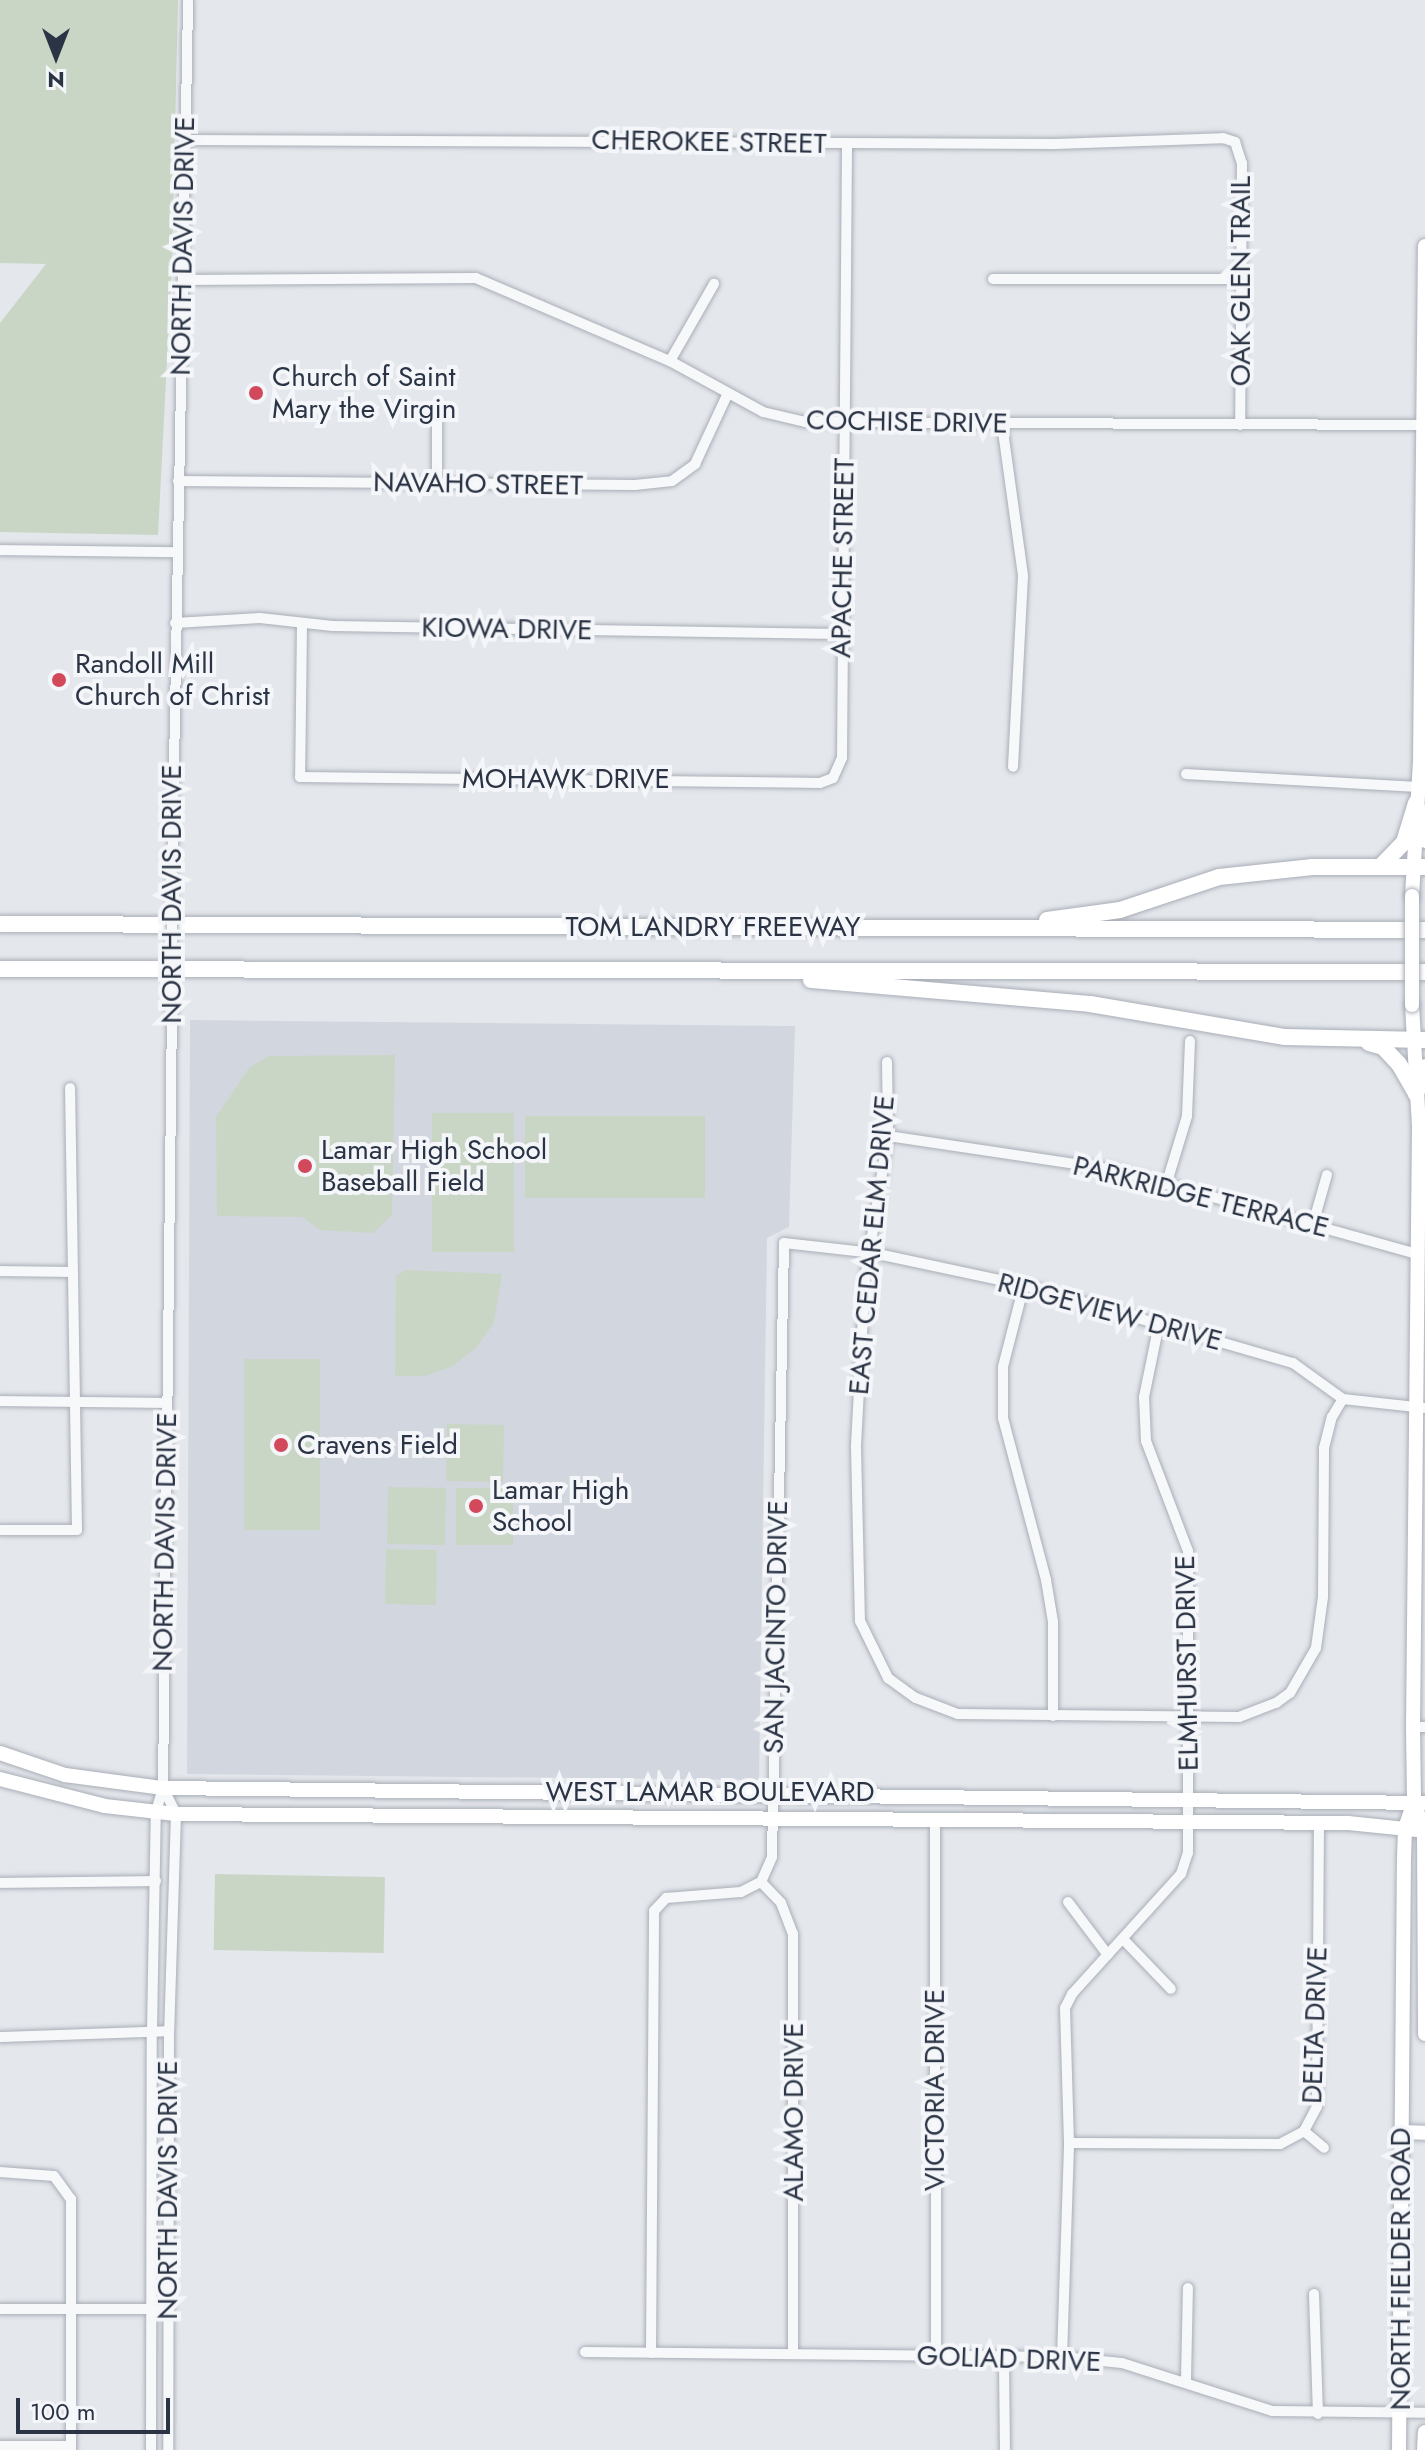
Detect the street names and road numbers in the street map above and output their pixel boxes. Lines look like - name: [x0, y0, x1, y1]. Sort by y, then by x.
- street label: NORTH DAVIS DRIVE: [164, 116, 202, 376]
- street label: CHEROKEE STREET: [591, 123, 827, 161]
- street label: OAK GLEN TRAIL: [1224, 176, 1258, 386]
- street label: COCHISE DRIVE: [806, 403, 1008, 441]
- street label: APACHE STREET: [824, 458, 862, 658]
- street label: NAVAHO STREET: [373, 465, 583, 503]
- street label: KIOWA DRIVE: [421, 611, 593, 647]
- street label: MOHAWK DRIVE: [462, 762, 670, 796]
- street label: NORTH DAVIS DRIVE: [155, 764, 189, 1024]
- street label: TOM LANDRY FREEWAY: [566, 910, 860, 944]
- street label: EAST CEDAR ELM DRIVE: [842, 1094, 902, 1396]
- street label: PARKRIDGE TERRACE: [1070, 1149, 1332, 1245]
- street label: RIDGEVIEW DRIVE: [994, 1266, 1226, 1358]
- street label: NORTH DAVIS DRIVE: [146, 1412, 184, 1672]
- street label: SAN JACINTO DRIVE: [757, 1500, 795, 1754]
- street label: ELMHURST DRIVE: [1168, 1555, 1206, 1771]
- street label: WEST LAMAR BOULEVARD: [545, 1775, 875, 1809]
- street label: DELTA DRIVE: [1295, 1946, 1335, 2104]
- street label: VICTORIA DRIVE: [918, 1989, 952, 2191]
- street label: ALAMO DRIVE: [777, 2022, 811, 2202]
- street label: NORTH DAVIS DRIVE: [151, 2060, 185, 2320]
- street label: NORTH FIELDER ROAD: [1384, 2128, 1418, 2410]
- street label: GOLIAD DRIVE: [916, 2339, 1102, 2379]

